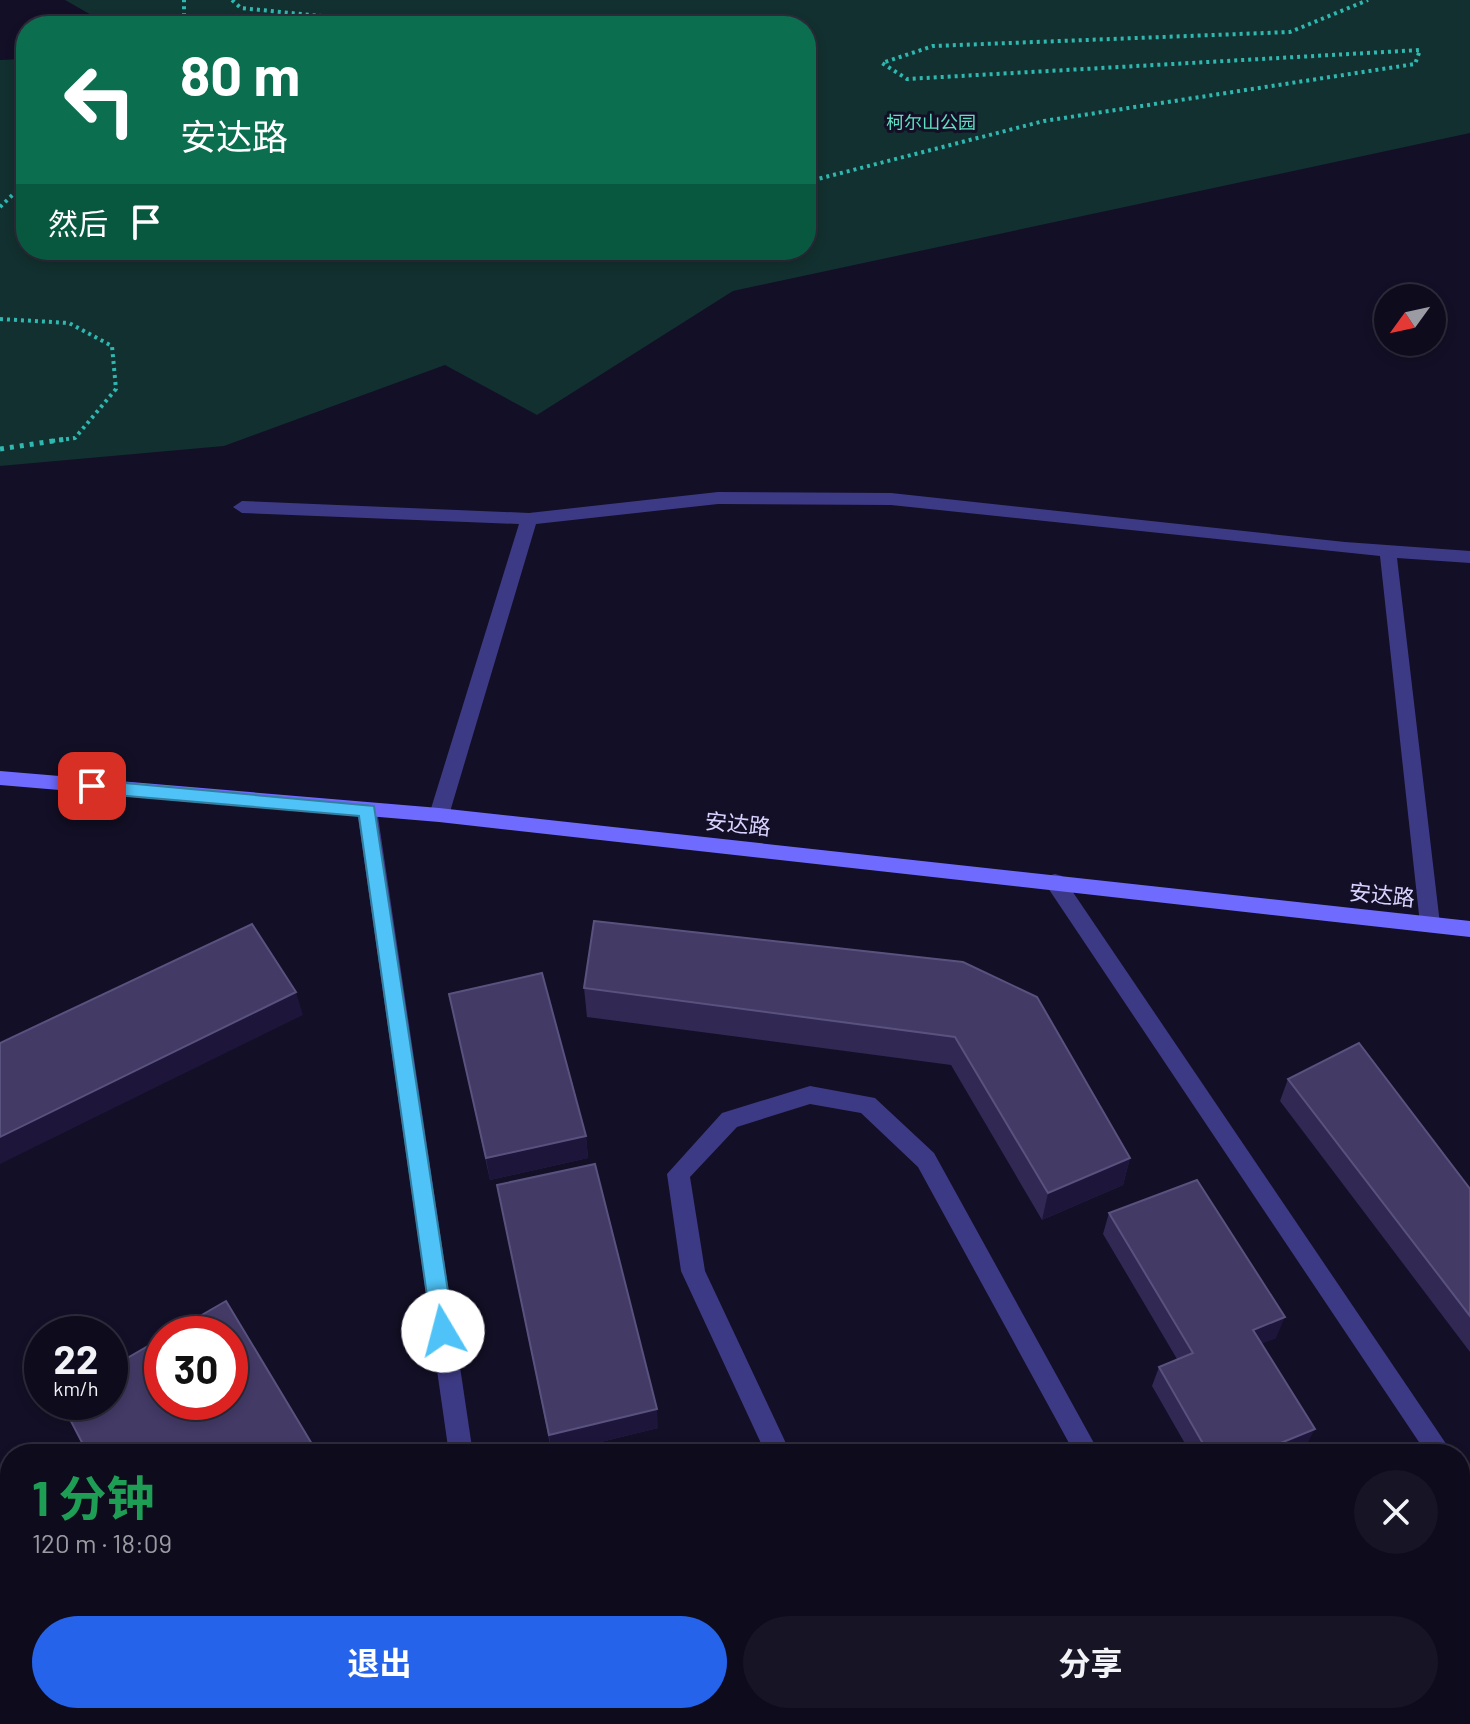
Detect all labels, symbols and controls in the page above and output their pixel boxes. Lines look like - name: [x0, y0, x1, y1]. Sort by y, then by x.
- text: 80 m: [180, 40, 300, 107]
- icon: left: [48, 48, 152, 152]
- park label: 柯尔山公园: [886, 111, 976, 133]
- text: 安达路: [180, 114, 288, 157]
- icon: arrive: [124, 200, 168, 244]
- text: 然后: [48, 205, 108, 241]
- north arrow: [1374, 284, 1446, 356]
- map controls: [1374, 284, 1446, 356]
- pin: [58, 752, 126, 820]
- icon: arrive: [70, 764, 114, 808]
- street label: 安达路: [704, 807, 772, 839]
- street label: 安达路: [1348, 878, 1416, 910]
- position arrow: [401, 1289, 485, 1373]
- speed limit sign: 30: [144, 1316, 248, 1420]
- text: 22: [54, 1334, 98, 1382]
- text: km/h: [53, 1376, 99, 1400]
- text: 1 分钟: [32, 1468, 155, 1526]
- button: close: [1354, 1470, 1438, 1554]
- text: 120 m · 18:09: [32, 1527, 172, 1558]
- button: 退出: [32, 1616, 727, 1708]
- button: 分享: [743, 1616, 1438, 1708]

